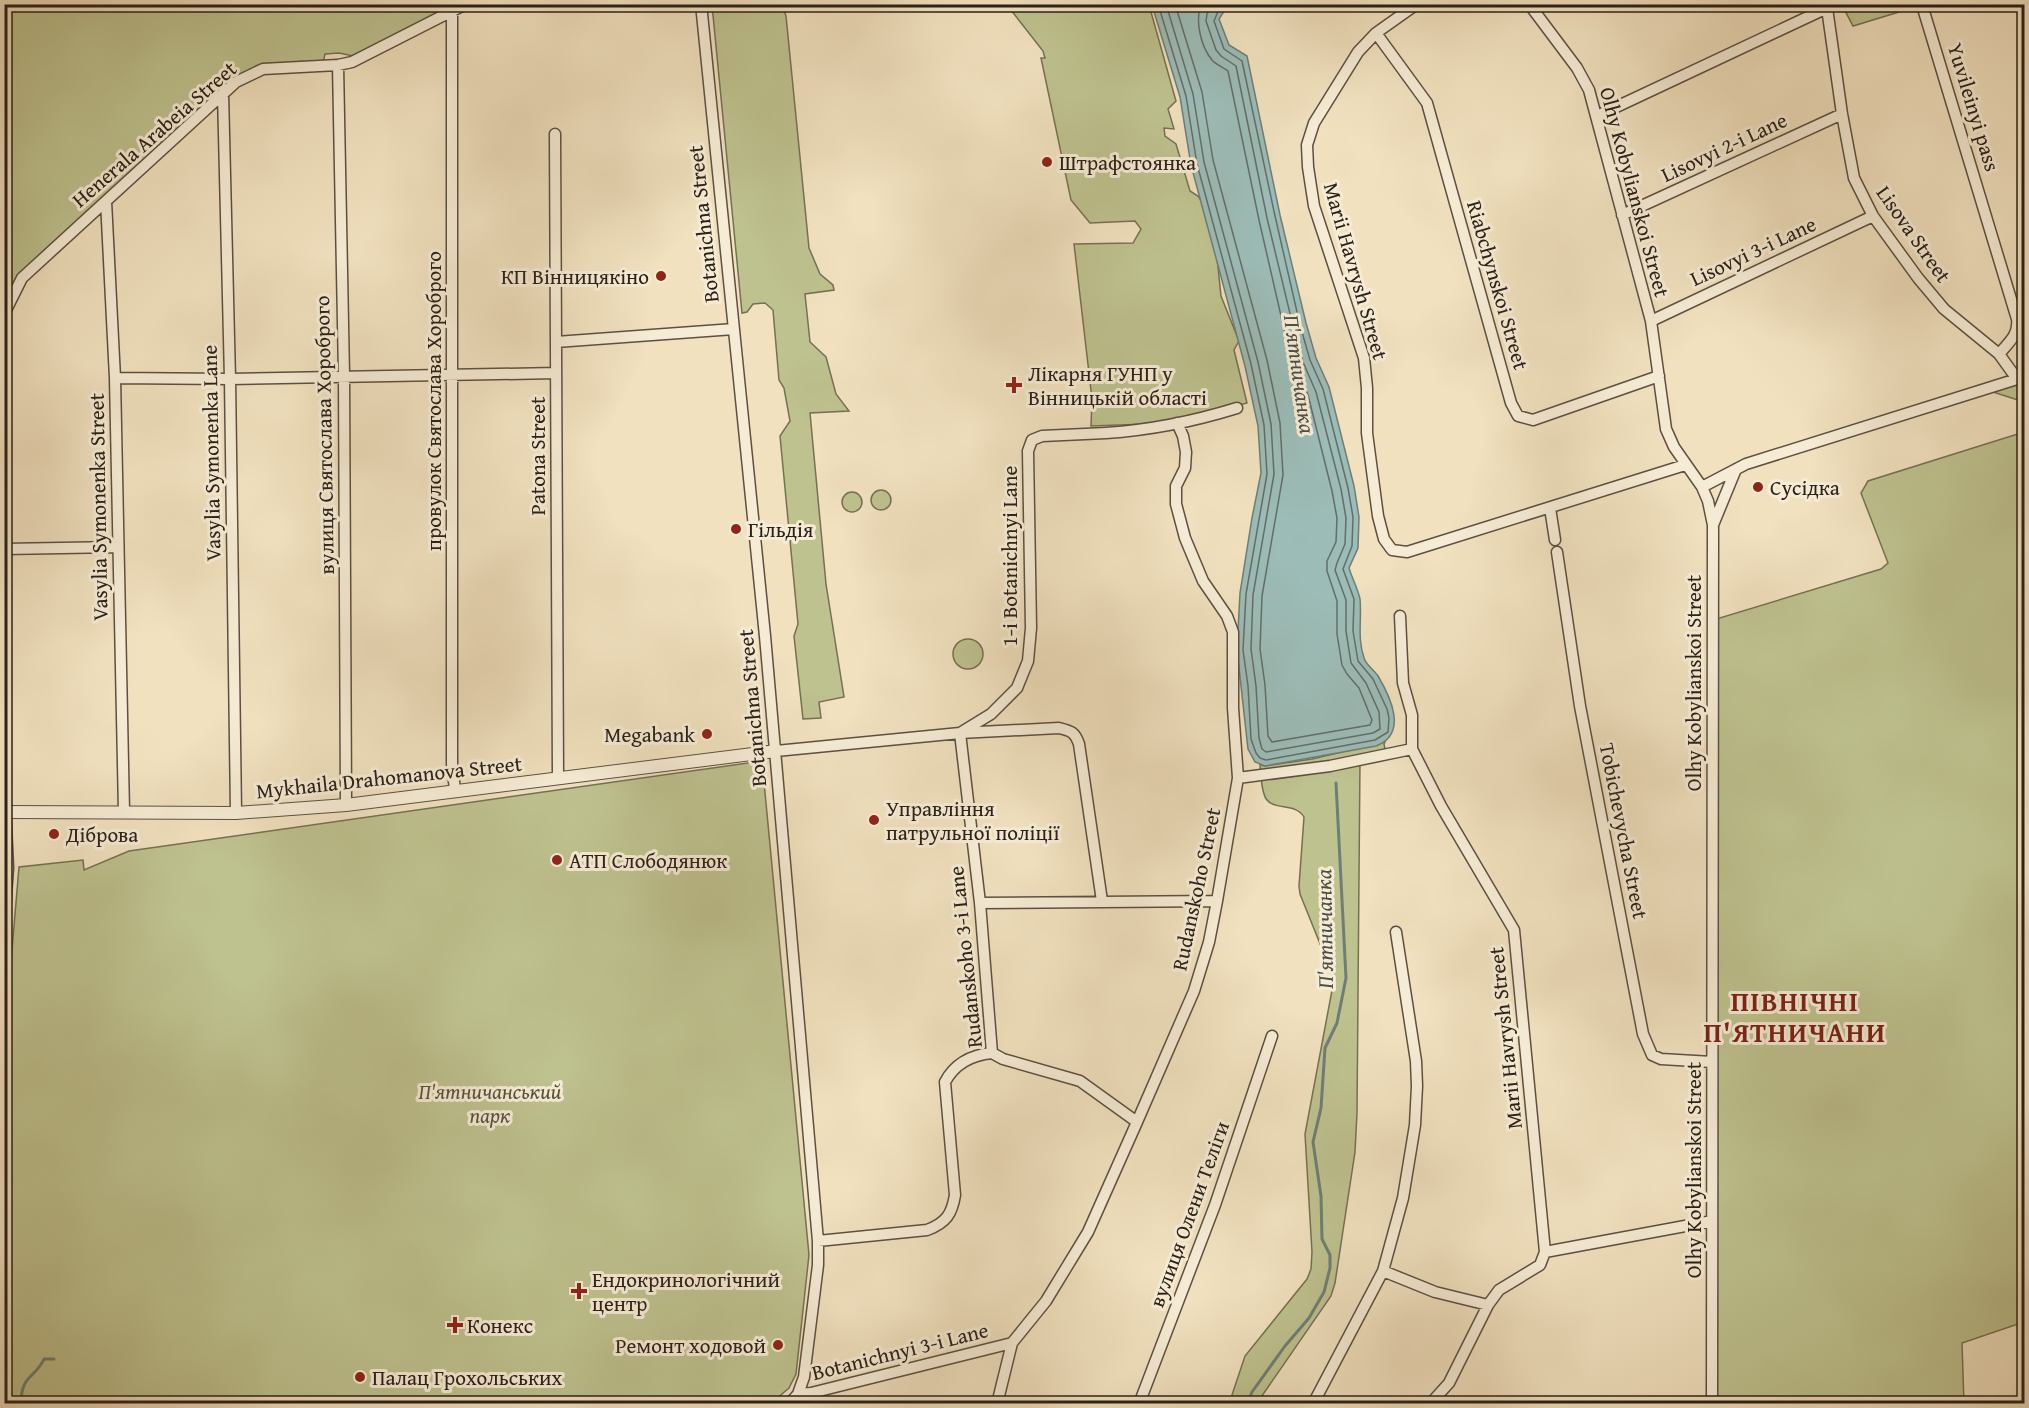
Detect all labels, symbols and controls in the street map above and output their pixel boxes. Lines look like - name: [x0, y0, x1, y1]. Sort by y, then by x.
- street label: Yuvileinyi pass: [1940, 39, 2008, 175]
- street label: Henerala Arabeia Street: [65, 53, 244, 214]
- street label: Olhy Kobylianskoi Street: [1592, 83, 1678, 301]
- street label: Lisovyi 2-i Lane: [1656, 104, 1792, 190]
- street label: Botanichna Street: [679, 143, 727, 304]
- place label: Штрафстоянка: [1059, 147, 1196, 178]
- marker: Штрафстоянка: [1040, 155, 1054, 169]
- street label: Marii Havrysh Street: [1316, 179, 1396, 364]
- street label: Lisova Street: [1869, 179, 1959, 289]
- street label: Riabchynskoi Street: [1459, 197, 1537, 374]
- street label: Lisovyi 3-i Lane: [1685, 208, 1821, 294]
- street label: провулок Святослава Хороброго: [418, 251, 449, 551]
- place label: КП Вінницякіно: [501, 261, 649, 292]
- marker: КП Вінницякіно: [654, 269, 668, 283]
- street label: вулиця Святослава Хороброго: [306, 295, 342, 575]
- water label: П'ятничанка: [1276, 312, 1324, 436]
- street label: Vasylia Symonenka Lane: [194, 344, 228, 562]
- place label: Лікарня ГУНП у Вінницькій області: [1028, 358, 1207, 413]
- marker: Лікарня ГУНП у Вінницькій області: [1005, 376, 1023, 394]
- street label: Vasylia Symonenka Street: [81, 392, 115, 621]
- street label: Patona Street: [522, 396, 553, 515]
- street label: 1-i Botanichnyi Lane: [994, 465, 1025, 646]
- place label: Сусідка: [1770, 472, 1840, 503]
- marker: Сусідка: [1751, 480, 1765, 494]
- place label: Гільдія: [748, 514, 814, 545]
- marker: Гільдія: [729, 522, 743, 536]
- street label: Olhy Kobylianskoi Street: [1678, 574, 1709, 791]
- street label: Botanichna Street: [730, 627, 774, 788]
- place label: Megabank: [604, 719, 695, 750]
- marker: Megabank: [700, 727, 714, 741]
- street label: Tobichevycha Street: [1592, 740, 1656, 922]
- street label: Mykhaila Drahomanova Street: [255, 748, 524, 806]
- place label: Управління патрульної поліції: [886, 793, 1060, 848]
- street label: Rudanskoho Street: [1164, 804, 1229, 973]
- marker: Управління патрульної поліції: [867, 813, 881, 827]
- place label: Діброва: [65, 819, 138, 850]
- marker: Діброва: [47, 827, 61, 841]
- place label: АТП Слободянюк: [569, 845, 727, 876]
- marker: АТП Слободянюк: [550, 853, 564, 867]
- street label: Rudanskoho 3-i Lane: [940, 865, 990, 1049]
- water label: П'ятничанка: [1307, 869, 1341, 989]
- street label: Marii Havrysh Street: [1480, 945, 1530, 1131]
- district label: ПІВНІЧНІ П'ЯТНИЧАНИ: [1703, 981, 1887, 1052]
- street label: Olhy Kobylianskoi Street: [1678, 1061, 1709, 1278]
- park label: П'ятничанський парк: [418, 1076, 562, 1131]
- street label: вулиця Олени Теліги: [1141, 1117, 1237, 1311]
- place label: Ендокринологічний центр: [592, 1264, 780, 1319]
- marker: Ендокринологічний центр: [570, 1282, 588, 1300]
- place label: Конекс: [467, 1310, 533, 1341]
- street label: Botanichnyi 3-i Lane: [809, 1314, 992, 1388]
- marker: Конекс: [448, 1318, 462, 1332]
- place label: Ремонт ходовой: [615, 1330, 766, 1361]
- marker: Ремонт ходовой: [771, 1338, 785, 1352]
- place label: Палац Грохольських: [372, 1362, 562, 1393]
- marker: Палац Грохольських: [353, 1370, 367, 1384]

